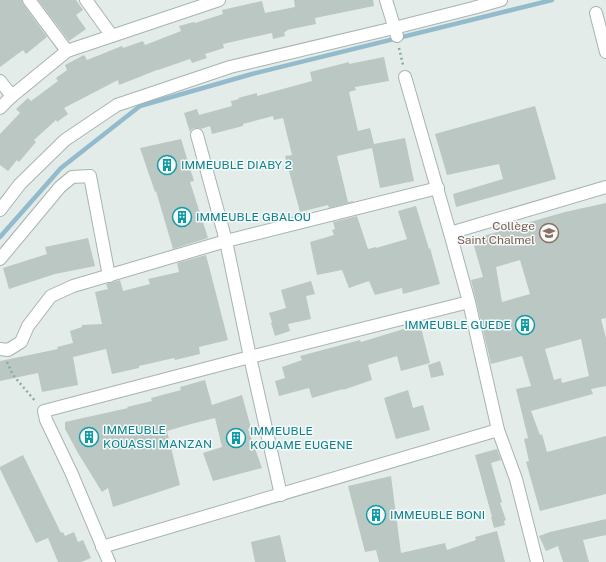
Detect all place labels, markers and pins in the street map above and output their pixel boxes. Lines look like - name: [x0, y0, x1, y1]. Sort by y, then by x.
- building icon: IMMEUBLE DIABY 2: [156, 154, 178, 176]
- place label: IMMEUBLE DIABY 2: [181, 158, 292, 172]
- building icon: IMMEUBLE GBALOU: [171, 206, 193, 228]
- place label: IMMEUBLE GBALOU: [196, 210, 311, 224]
- place label: Collège Saint Chalmel: [457, 219, 535, 247]
- school or university icon: Collège Saint Chalmel: [538, 222, 560, 244]
- building icon: IMMEUBLE GUEDE: [514, 314, 536, 336]
- place label: IMMEUBLE GUEDE: [405, 318, 511, 332]
- place label: IMMEUBLE KOUASSI MANZAN: [103, 423, 212, 451]
- place label: IMMEUBLE KOUAME EUGENE: [250, 424, 353, 452]
- building icon: IMMEUBLE KOUASSI MANZAN: [78, 426, 100, 448]
- building icon: IMMEUBLE KOUAME EUGENE: [225, 427, 247, 449]
- building icon: IMMEUBLE BONI: [365, 504, 387, 526]
- place label: IMMEUBLE BONI: [390, 508, 485, 522]

